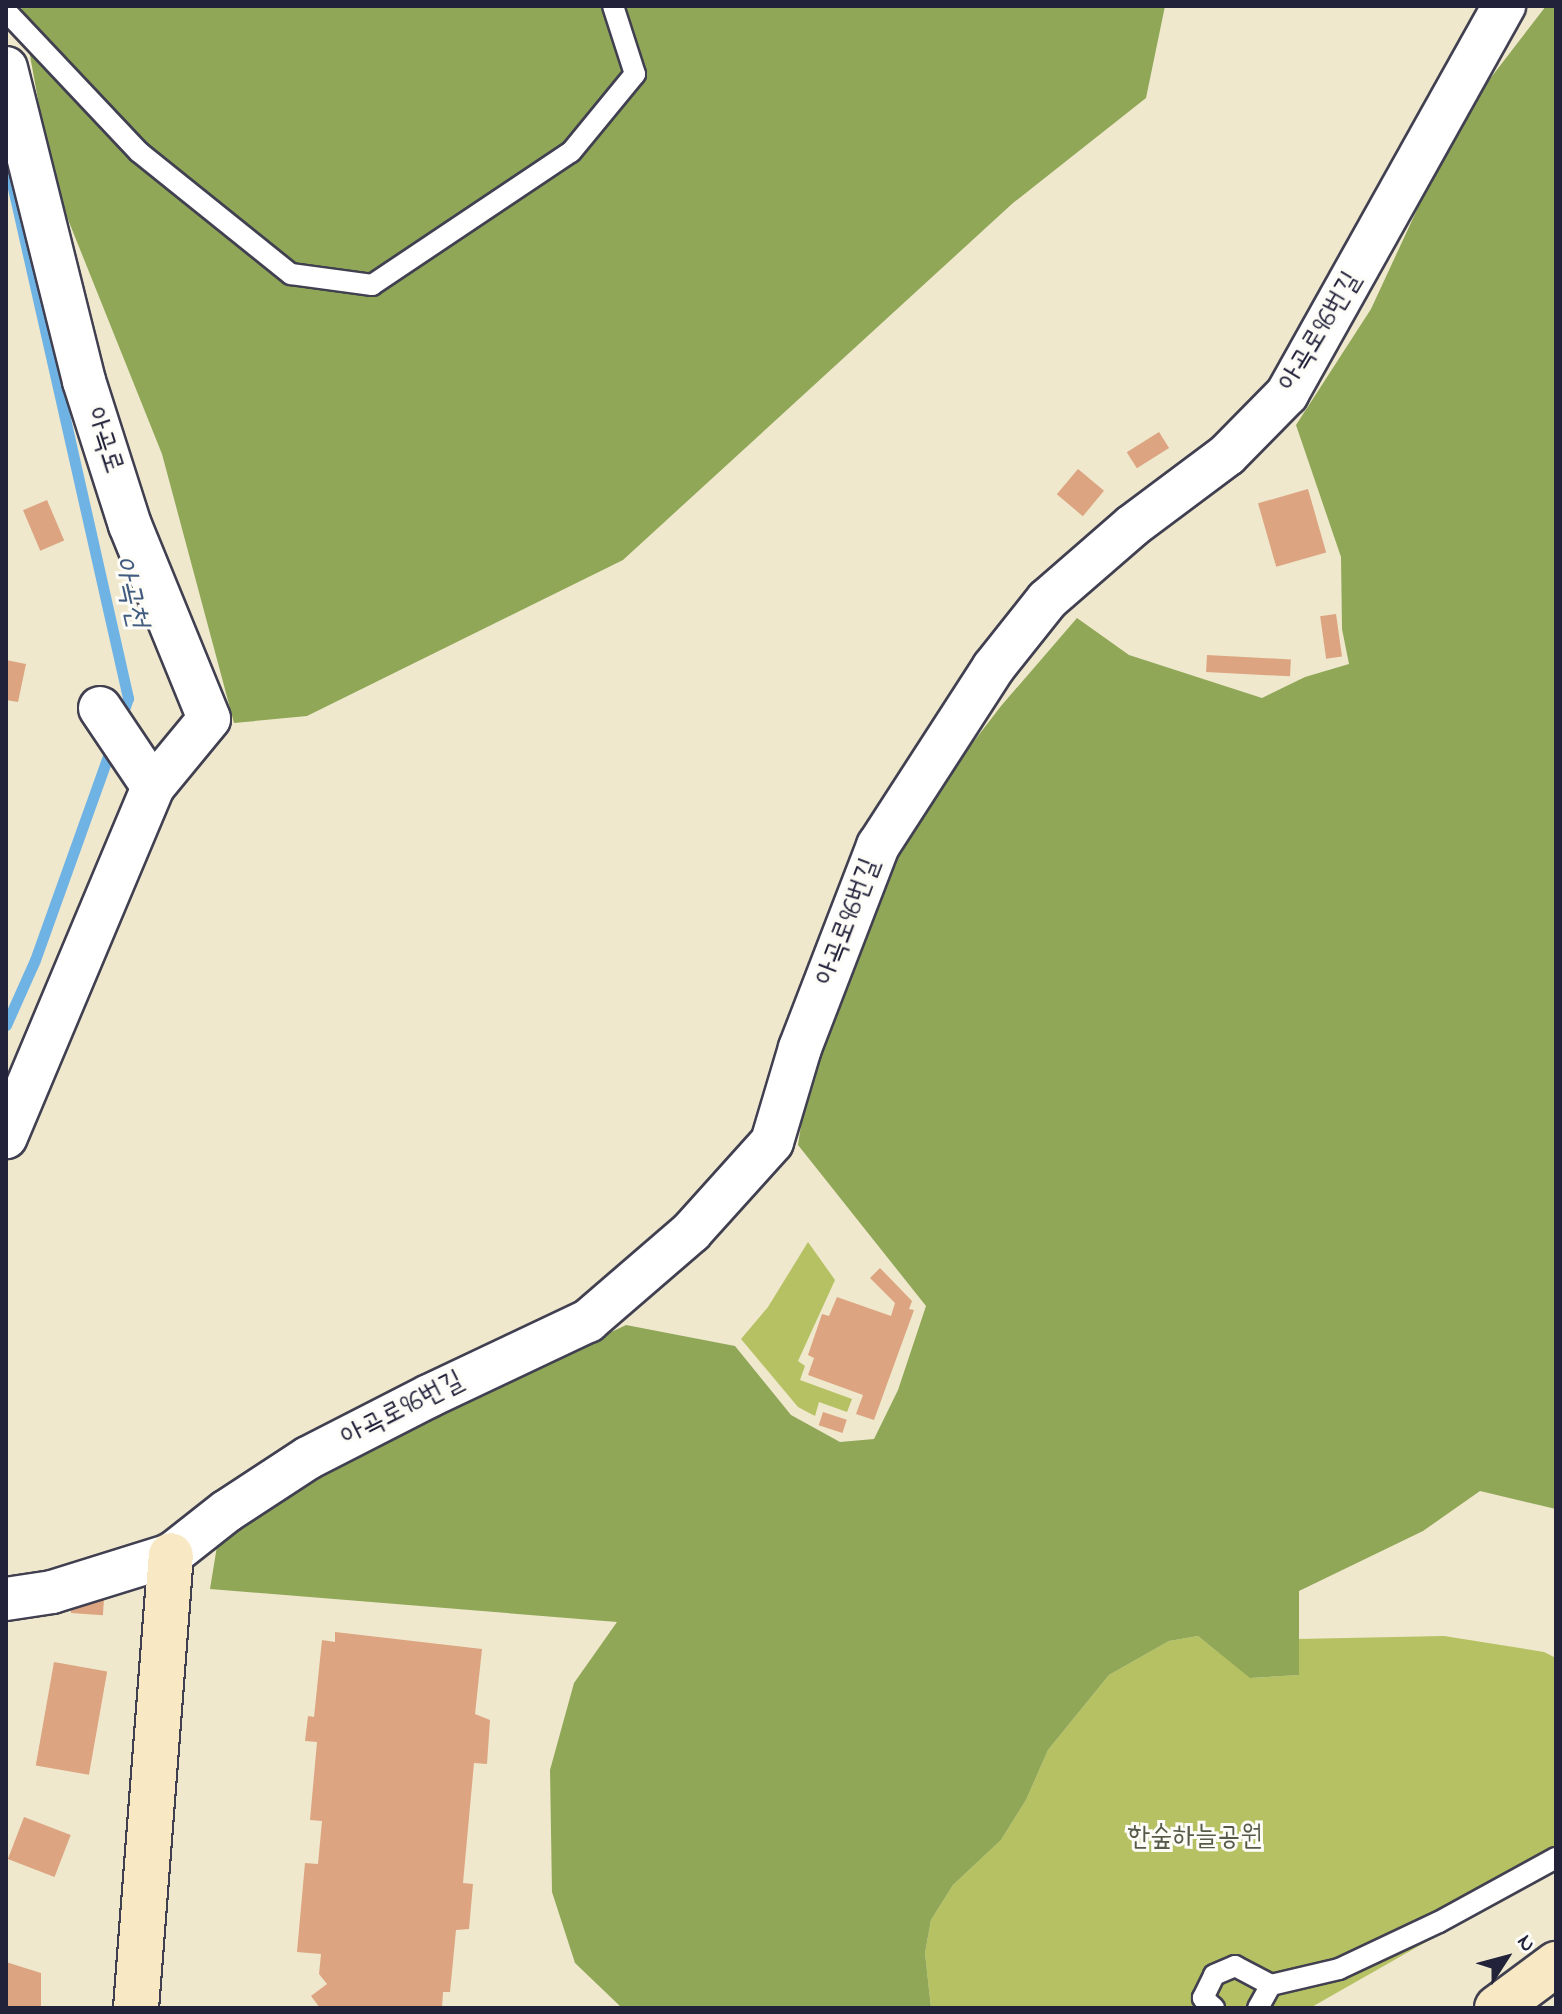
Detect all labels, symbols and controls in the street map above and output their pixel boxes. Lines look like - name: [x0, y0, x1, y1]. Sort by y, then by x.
- street label: 아곡로96번길: [1272, 266, 1370, 398]
- street label: 아곡로: [77, 404, 129, 478]
- water label: 아곡천: [103, 553, 155, 631]
- street label: 아곡로96번길: [809, 854, 889, 990]
- street label: 아곡로96번길: [336, 1365, 470, 1455]
- park label: 한숲하늘공원: [1127, 1821, 1263, 1855]
- north arrow: [1466, 1918, 1546, 1998]
- text: N: [1508, 1928, 1543, 1959]

